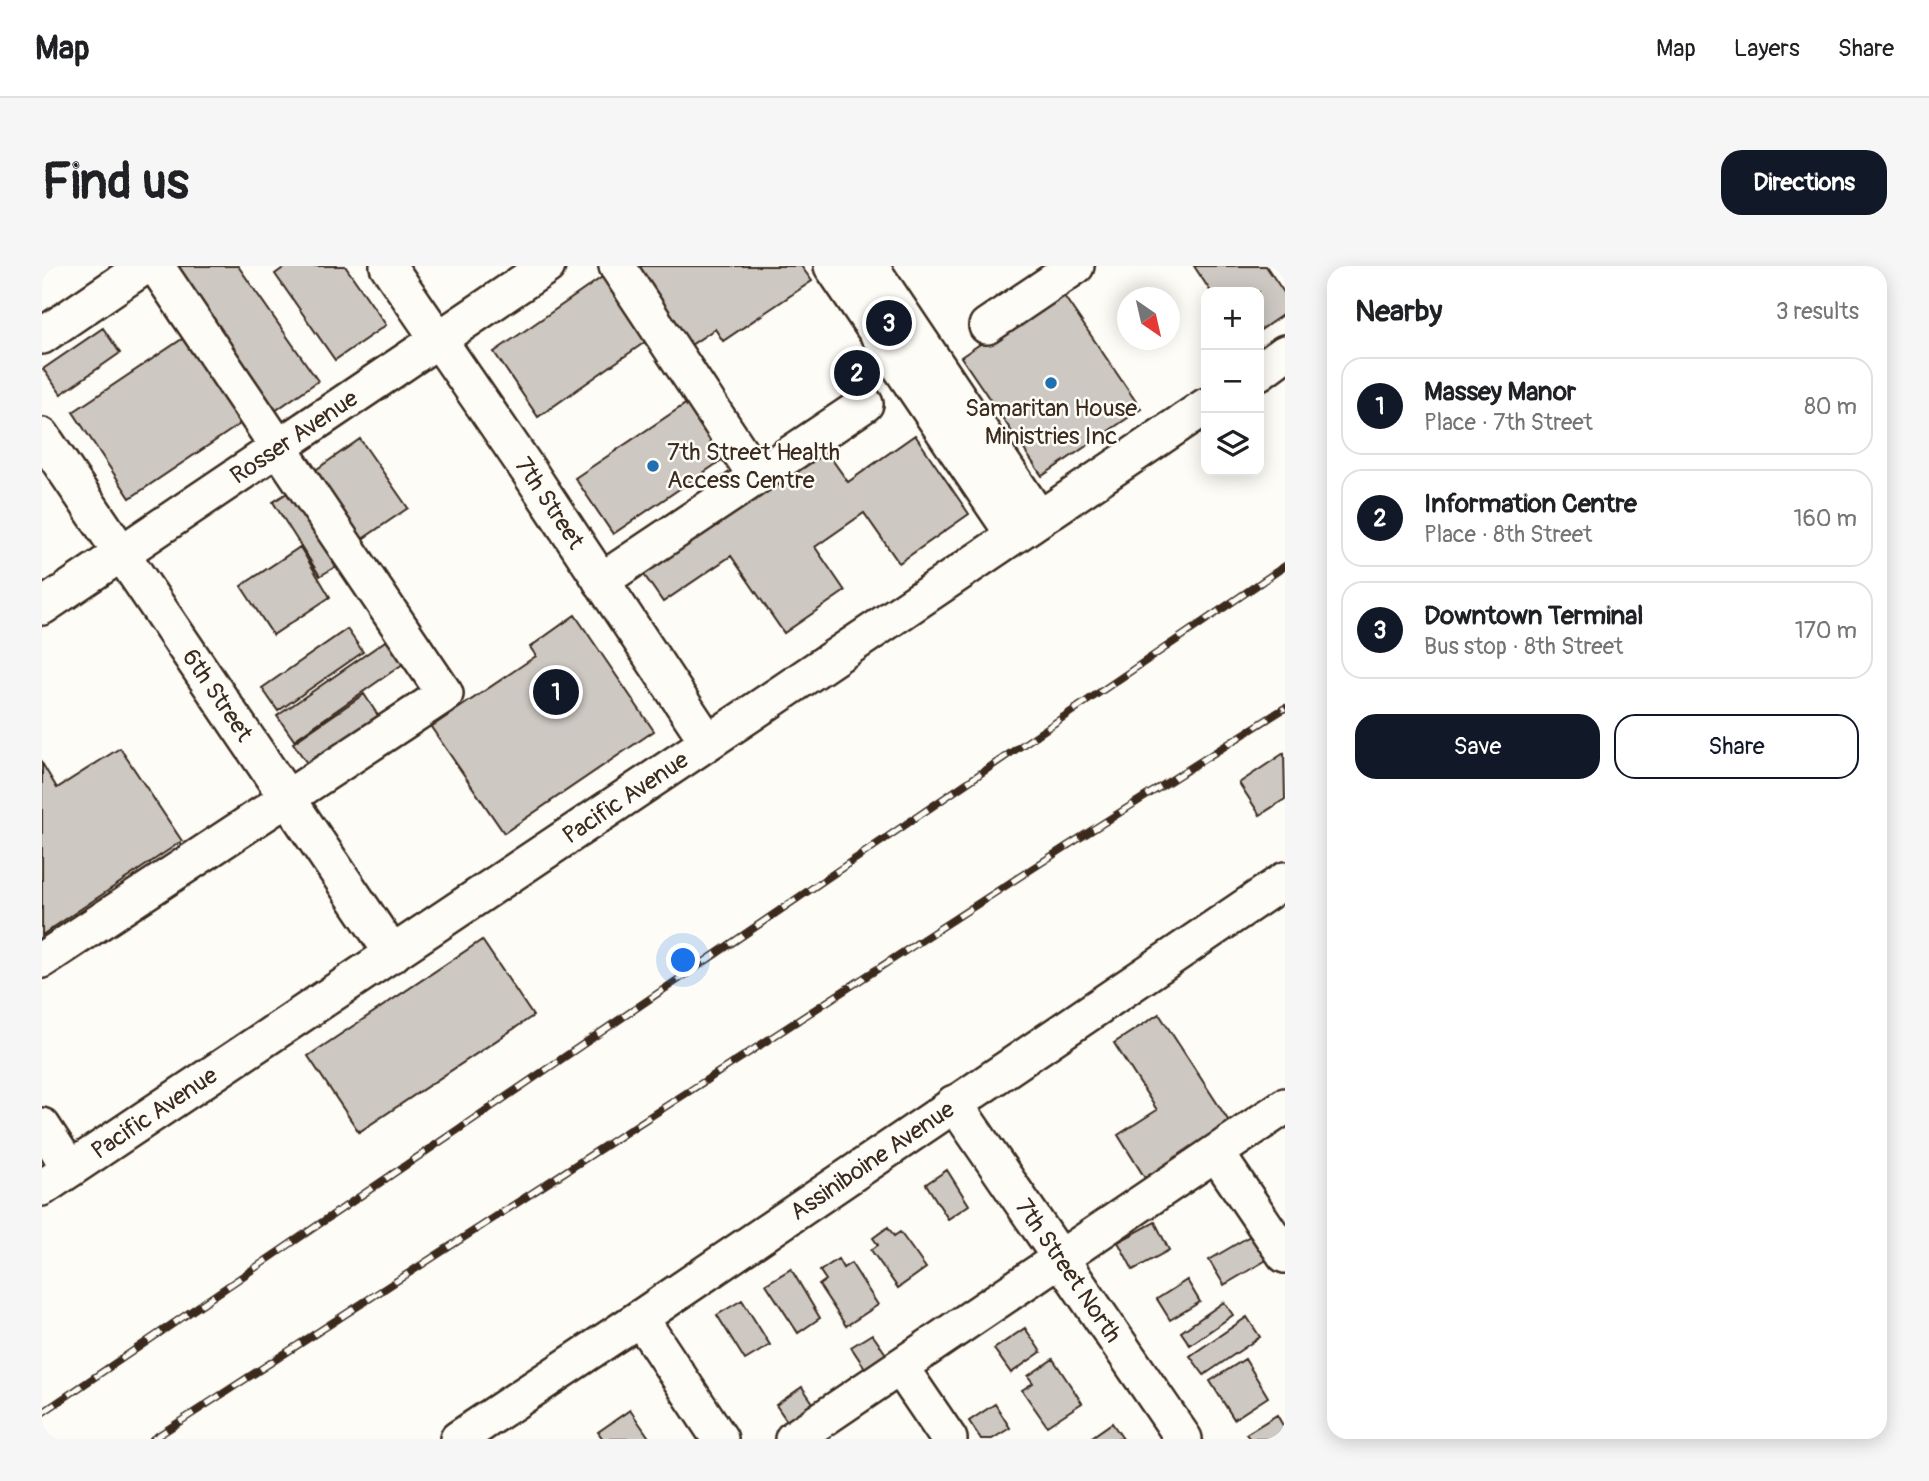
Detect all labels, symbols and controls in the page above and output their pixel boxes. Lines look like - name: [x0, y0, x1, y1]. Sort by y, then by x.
- text: Map: [35, 28, 90, 69]
- text: Map: [1656, 34, 1696, 63]
- text: Layers: [1734, 34, 1800, 63]
- text: Share: [1838, 34, 1894, 63]
- button: Directions: [1721, 150, 1887, 215]
- text: Find us: [42, 152, 189, 213]
- north arrow: [1117, 287, 1180, 350]
- map controls: [1201, 287, 1264, 476]
- button: +: [1201, 287, 1264, 350]
- text: Nearby: [1355, 293, 1442, 330]
- pin: 3: [866, 297, 912, 349]
- text: 3 results: [1776, 297, 1859, 326]
- pin: 2: [834, 347, 880, 399]
- button: −: [1201, 350, 1264, 413]
- marker: Samaritan House Ministries Inc: [1043, 375, 1059, 391]
- text: Massey Manor: [1424, 376, 1576, 408]
- street label: Rosser Avenue: [225, 384, 364, 491]
- text: 1: [1376, 392, 1385, 421]
- text: 80 m: [1804, 392, 1857, 421]
- place label: Samaritan House Ministries Inc: [965, 394, 1137, 451]
- text: Place · 7th Street: [1424, 408, 1593, 437]
- button: layers: [1201, 413, 1264, 476]
- place label: 7th Street Health Access Centre: [667, 438, 840, 495]
- street label: 7th Street: [509, 452, 590, 555]
- marker: 7th Street Health Access Centre: [645, 458, 661, 474]
- text: Information Centre: [1424, 488, 1637, 520]
- text: 2: [1374, 504, 1386, 533]
- text: 160 m: [1793, 504, 1857, 533]
- text: Place · 8th Street: [1424, 520, 1592, 549]
- text: Downtown Terminal: [1424, 600, 1644, 632]
- text: 3: [1374, 616, 1386, 645]
- text: 170 m: [1795, 616, 1857, 645]
- text: Bus stop · 8th Street: [1424, 632, 1623, 661]
- street label: 6th Street: [176, 644, 259, 747]
- pin: 1: [533, 666, 579, 718]
- button: Save: [1355, 714, 1600, 779]
- button: Share: [1614, 714, 1859, 779]
- street label: Pacific Avenue: [557, 745, 694, 850]
- your location: [666, 943, 700, 977]
- street label: Pacific Avenue: [86, 1061, 223, 1166]
- street label: Assiniboine Avenue: [785, 1095, 960, 1227]
- street label: 7th Street North: [1009, 1193, 1128, 1348]

